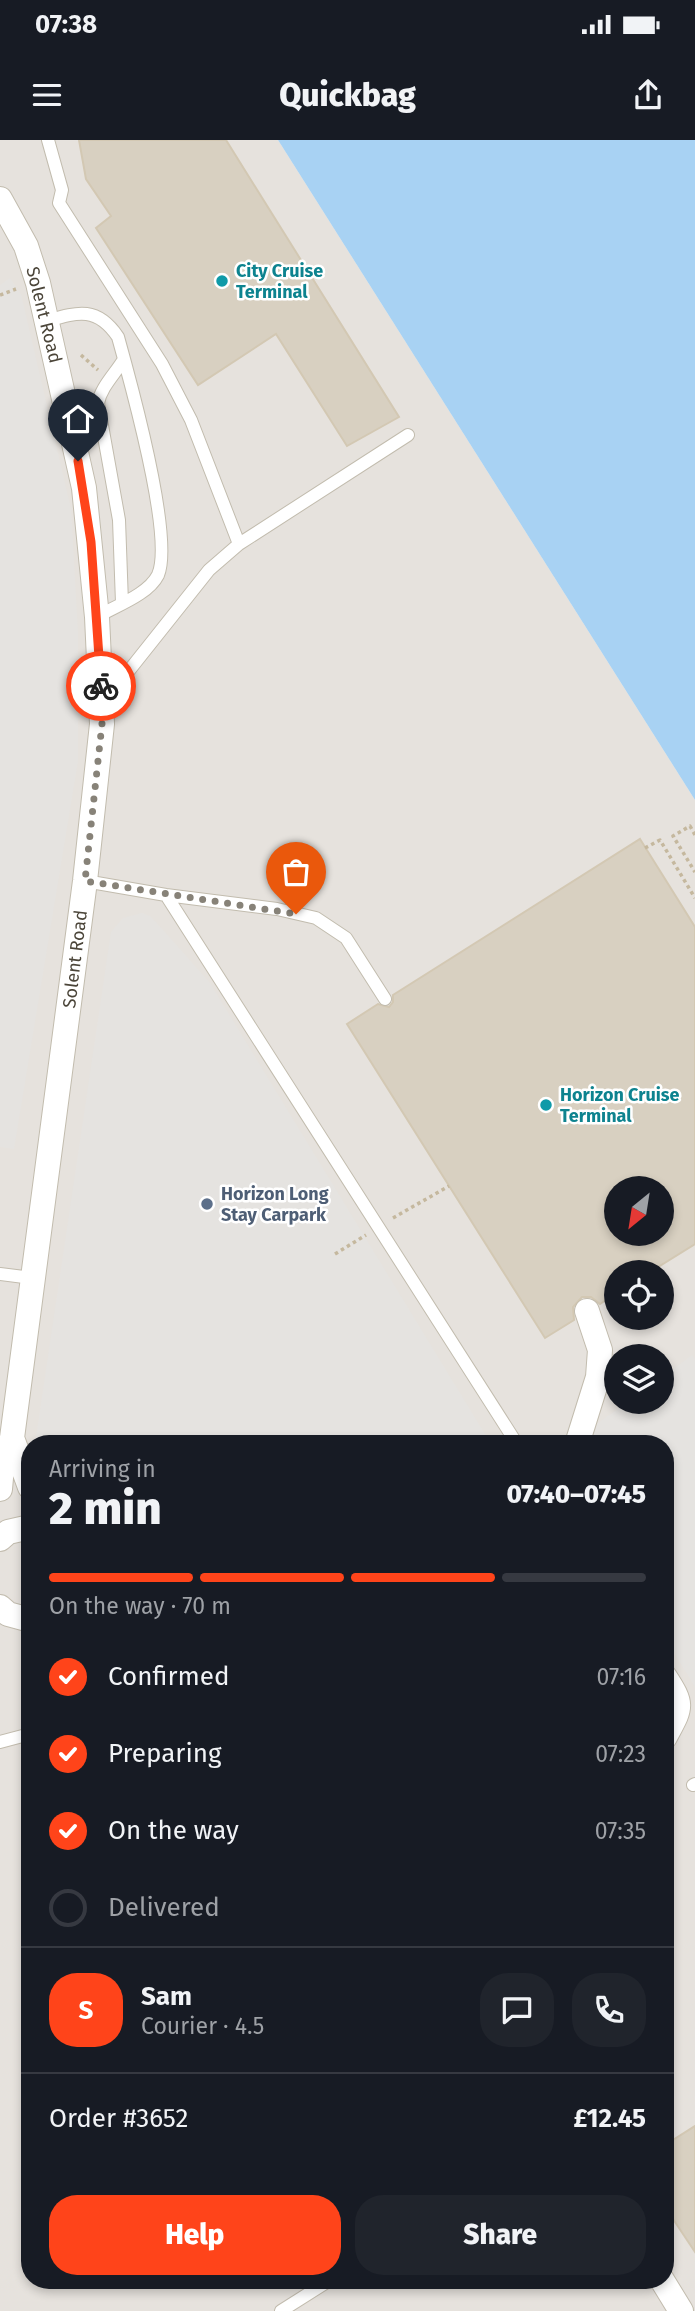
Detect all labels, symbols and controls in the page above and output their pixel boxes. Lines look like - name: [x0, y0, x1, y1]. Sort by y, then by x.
- text: 07:38: [35, 9, 97, 40]
- icon: menu: [28, 76, 66, 114]
- text: Quickbag: [279, 76, 416, 114]
- icon: share: [629, 76, 667, 114]
- place label: City Cruise Terminal: [236, 260, 323, 303]
- street label: Solent Road: [21, 264, 67, 366]
- marker: City Cruise Terminal: [214, 273, 230, 289]
- pin: [48, 389, 108, 461]
- icon: home: [59, 400, 97, 438]
- courier: [66, 651, 136, 721]
- icon: bike: [82, 667, 120, 705]
- pin: [266, 842, 326, 914]
- icon: bag: [277, 853, 315, 891]
- street label: Solent Road: [58, 909, 92, 1009]
- place label: Horizon Cruise Terminal: [560, 1084, 679, 1127]
- marker: Horizon Cruise Terminal: [538, 1097, 554, 1113]
- north arrow: [604, 1176, 674, 1246]
- map controls: [604, 1176, 674, 1414]
- place label: Horizon Long Stay Carpark: [221, 1183, 329, 1226]
- marker: Horizon Long Stay Carpark: [199, 1196, 215, 1212]
- button: locate: [604, 1260, 674, 1330]
- button: layers: [604, 1344, 674, 1414]
- text: Arriving in: [49, 1455, 156, 1483]
- text: 07:40–07:45: [506, 1479, 646, 1510]
- text: 2 min: [49, 1481, 162, 1536]
- text: On the way · 70 m: [49, 1592, 231, 1620]
- icon: check: [49, 1658, 87, 1696]
- text: Confirmed: [108, 1661, 229, 1692]
- text: 07:16: [597, 1663, 646, 1691]
- icon: check: [49, 1735, 87, 1773]
- text: Preparing: [108, 1738, 221, 1769]
- text: 07:23: [595, 1740, 646, 1768]
- icon: check: [49, 1812, 87, 1850]
- text: On the way: [108, 1815, 239, 1846]
- text: 07:35: [595, 1817, 646, 1845]
- text: Delivered: [108, 1892, 220, 1923]
- button: chat: [480, 1973, 554, 2047]
- button: phone: [572, 1973, 646, 2047]
- text: Sam: [141, 1981, 192, 2012]
- text: S: [79, 1995, 93, 2026]
- text: Courier · 4.5: [141, 2012, 264, 2040]
- text: Order #3652: [49, 2103, 188, 2134]
- text: £12.45: [573, 2103, 646, 2134]
- button: Help: [49, 2195, 341, 2275]
- button: Share: [355, 2195, 646, 2275]

